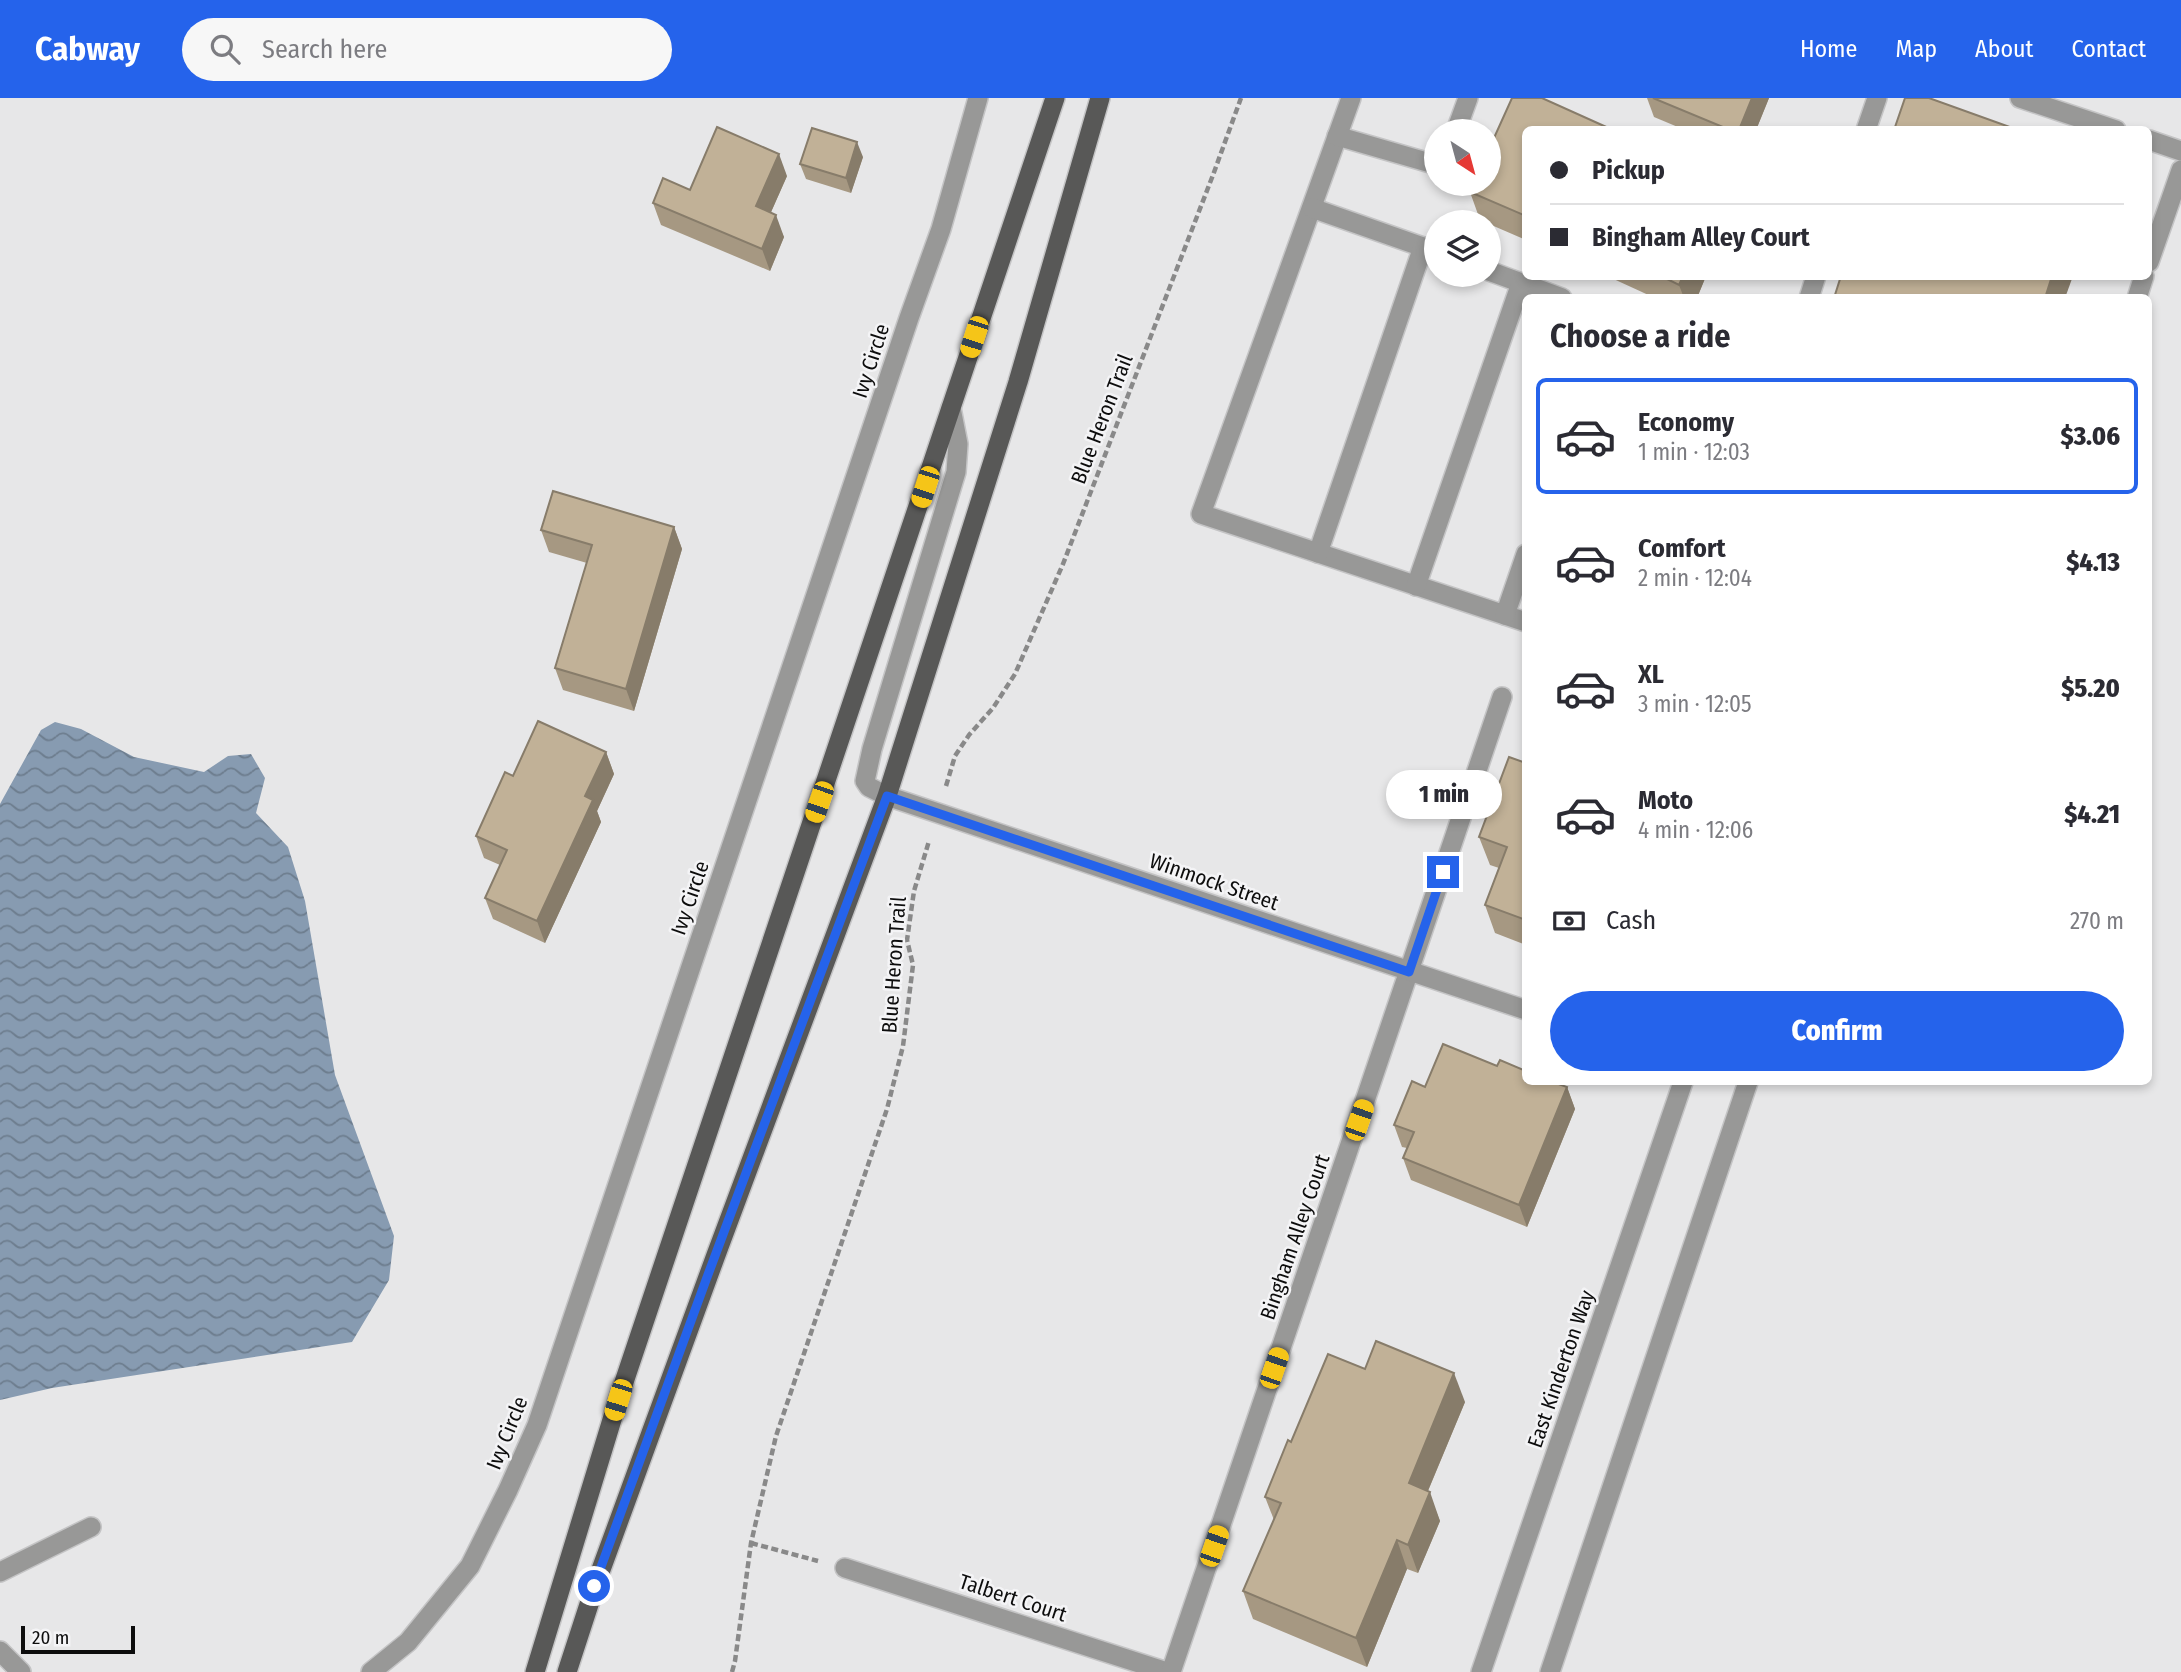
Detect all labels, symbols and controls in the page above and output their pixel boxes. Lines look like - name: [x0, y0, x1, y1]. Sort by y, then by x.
- search box: [182, 18, 672, 81]
- text: Cabway: [35, 29, 140, 69]
- icon: search: [206, 30, 244, 68]
- text: Search here: [262, 34, 387, 65]
- text: Home: [1800, 35, 1857, 63]
- text: Map: [1895, 35, 1937, 63]
- text: About: [1975, 35, 2033, 63]
- text: Contact: [2071, 35, 2146, 63]
- north arrow: [1424, 119, 1502, 196]
- map controls: [1424, 119, 1501, 287]
- text: Pickup: [1592, 155, 1665, 186]
- button: layers: [1424, 210, 1501, 287]
- text: Bingham Alley Court: [1592, 222, 1810, 253]
- car: [958, 314, 991, 360]
- text: Choose a ride: [1550, 317, 1731, 355]
- street label: Ivy Circle: [847, 321, 895, 401]
- street label: Blue Heron Trail: [1065, 350, 1139, 488]
- icon: car: [1554, 405, 1617, 468]
- text: Economy: [1638, 407, 1734, 438]
- text: $3.06: [2061, 421, 2120, 452]
- text: 1 min · 12:03: [1638, 438, 1750, 466]
- car: [909, 464, 942, 510]
- icon: car: [1554, 531, 1617, 594]
- text: Comfort: [1638, 533, 1726, 564]
- text: $4.13: [2066, 547, 2120, 578]
- text: 2 min · 12:04: [1638, 564, 1752, 592]
- icon: car: [1554, 657, 1617, 720]
- text: XL: [1638, 659, 1664, 690]
- text: $5.20: [2061, 673, 2120, 704]
- text: 3 min · 12:05: [1638, 690, 1752, 718]
- callout: 1 min: [1385, 770, 1501, 820]
- car: [803, 779, 836, 825]
- text: 1 min: [1419, 780, 1469, 808]
- icon: car: [1554, 783, 1617, 846]
- text: Moto: [1638, 785, 1693, 816]
- text: $4.21: [2064, 799, 2120, 830]
- text: 4 min · 12:06: [1638, 816, 1753, 844]
- street label: Winmock Street: [1146, 848, 1282, 916]
- route end: [1427, 856, 1459, 888]
- street label: Ivy Circle: [665, 858, 715, 938]
- street label: Blue Heron Trail: [876, 895, 912, 1034]
- icon: cash: [1550, 902, 1588, 940]
- text: Cash: [1606, 905, 1656, 936]
- text: 270 m: [2070, 907, 2124, 935]
- button: Confirm: [1550, 991, 2124, 1071]
- car: [1343, 1097, 1376, 1143]
- street label: Bingham Alley Court: [1255, 1151, 1336, 1323]
- street label: East Kinderton Way: [1522, 1286, 1600, 1451]
- car: [1258, 1345, 1291, 1391]
- car: [602, 1377, 635, 1423]
- street label: Ivy Circle: [481, 1393, 533, 1473]
- car: [1198, 1523, 1231, 1569]
- street label: Talbert Court: [956, 1568, 1070, 1628]
- route start: [578, 1570, 610, 1602]
- scale bar: [21, 1623, 135, 1655]
- text: 20 m: [32, 1626, 69, 1649]

